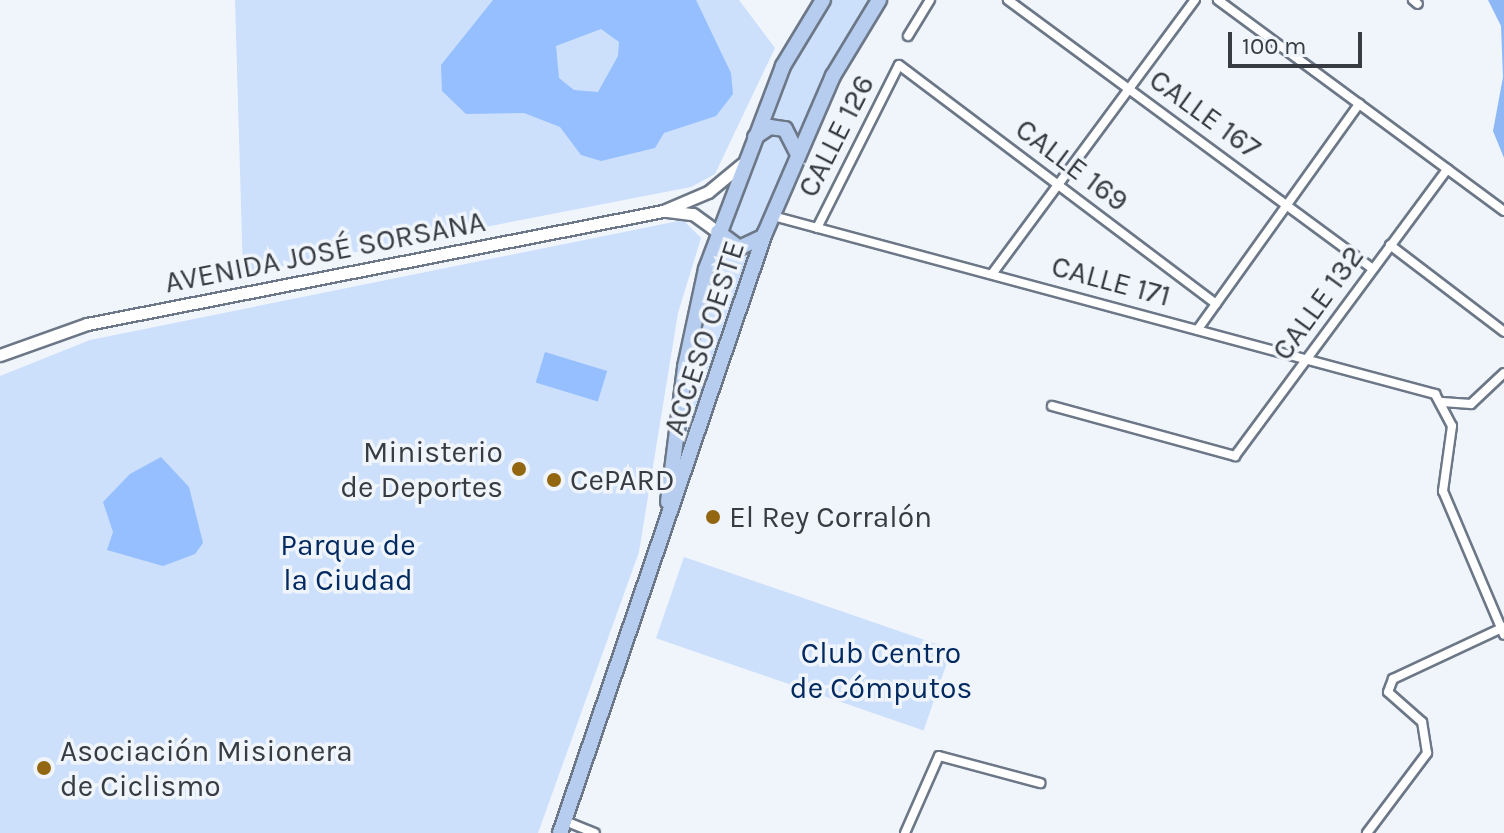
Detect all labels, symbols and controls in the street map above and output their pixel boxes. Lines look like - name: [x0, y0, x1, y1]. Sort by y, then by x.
- scale bar: [1232, 16, 1366, 66]
- text: 100 m: [1242, 32, 1307, 60]
- street label: CALLE 167: [1142, 62, 1268, 166]
- street label: CALLE 126: [790, 69, 882, 203]
- street label: CALLE 169: [1008, 111, 1136, 219]
- street label: AVENIDA JOSÉ SORSANA: [162, 203, 488, 301]
- street label: ACCESO OESTE: [656, 237, 752, 439]
- street label: CALLE 132: [1264, 239, 1372, 367]
- street label: CALLE 171: [1048, 248, 1174, 314]
- place label: Ministerio de Deportes: [340, 434, 503, 504]
- marker: Ministerio de Deportes: [510, 460, 528, 478]
- place label: CePARD: [570, 462, 675, 498]
- marker: CePARD: [545, 471, 563, 489]
- place label: El Rey Corralón: [729, 499, 932, 535]
- marker: El Rey Corralón: [704, 508, 722, 526]
- park label: Parque de la Ciudad: [280, 527, 416, 598]
- park label: Club Centro de Cómputos: [790, 635, 972, 706]
- place label: Asociación Misionera de Ciclismo: [60, 733, 353, 804]
- marker: Asociación Misionera de Ciclismo: [35, 759, 53, 777]

